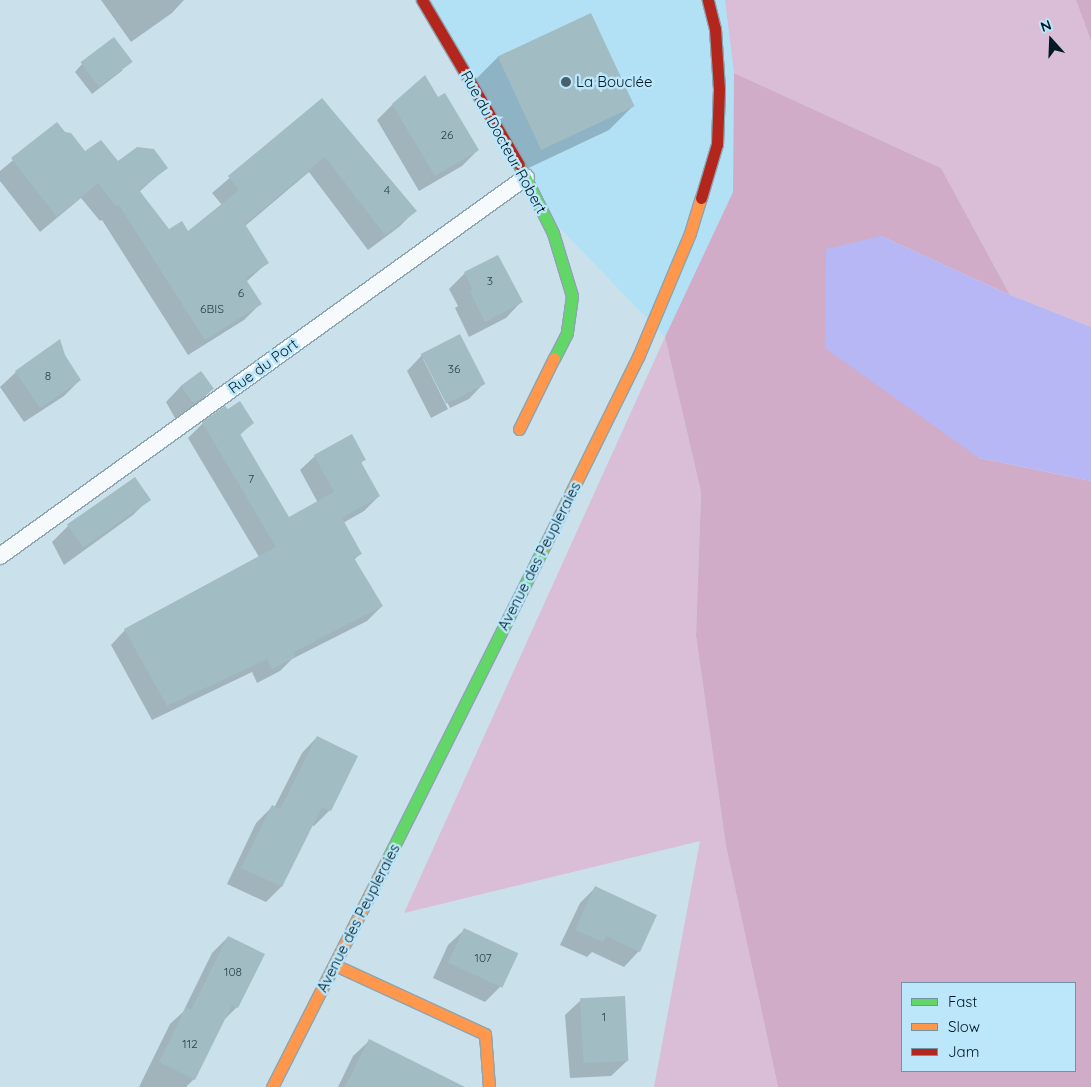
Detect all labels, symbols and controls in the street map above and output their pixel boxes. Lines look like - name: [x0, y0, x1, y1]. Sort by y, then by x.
- north arrow: [1026, 15, 1076, 65]
- text: N: [1038, 16, 1054, 36]
- street label: Rue du Docteur Robert: [457, 68, 551, 216]
- place label: La Bouclée: [576, 73, 653, 91]
- marker: La Bouclée: [560, 76, 572, 88]
- house number: 26: [440, 128, 454, 142]
- house number: 4: [384, 183, 390, 197]
- house number: 3: [487, 274, 493, 288]
- house number: 6: [238, 286, 244, 300]
- house number: 6BIS: [200, 302, 224, 316]
- street label: Rue du Port: [225, 335, 301, 397]
- house number: 36: [448, 362, 460, 376]
- house number: 8: [45, 369, 51, 383]
- house number: 7: [248, 472, 254, 486]
- street label: Avenue des Peupleraies: [494, 479, 584, 633]
- street label: Avenue des Peupleraies: [313, 841, 403, 995]
- house number: 107: [474, 951, 492, 965]
- house number: 108: [224, 965, 242, 979]
- legend: [901, 982, 1076, 1072]
- text: Fast: [948, 992, 977, 1011]
- house number: 1: [602, 1010, 606, 1024]
- text: Slow: [948, 1017, 980, 1036]
- house number: 112: [182, 1037, 198, 1051]
- text: Jam: [948, 1042, 979, 1061]

